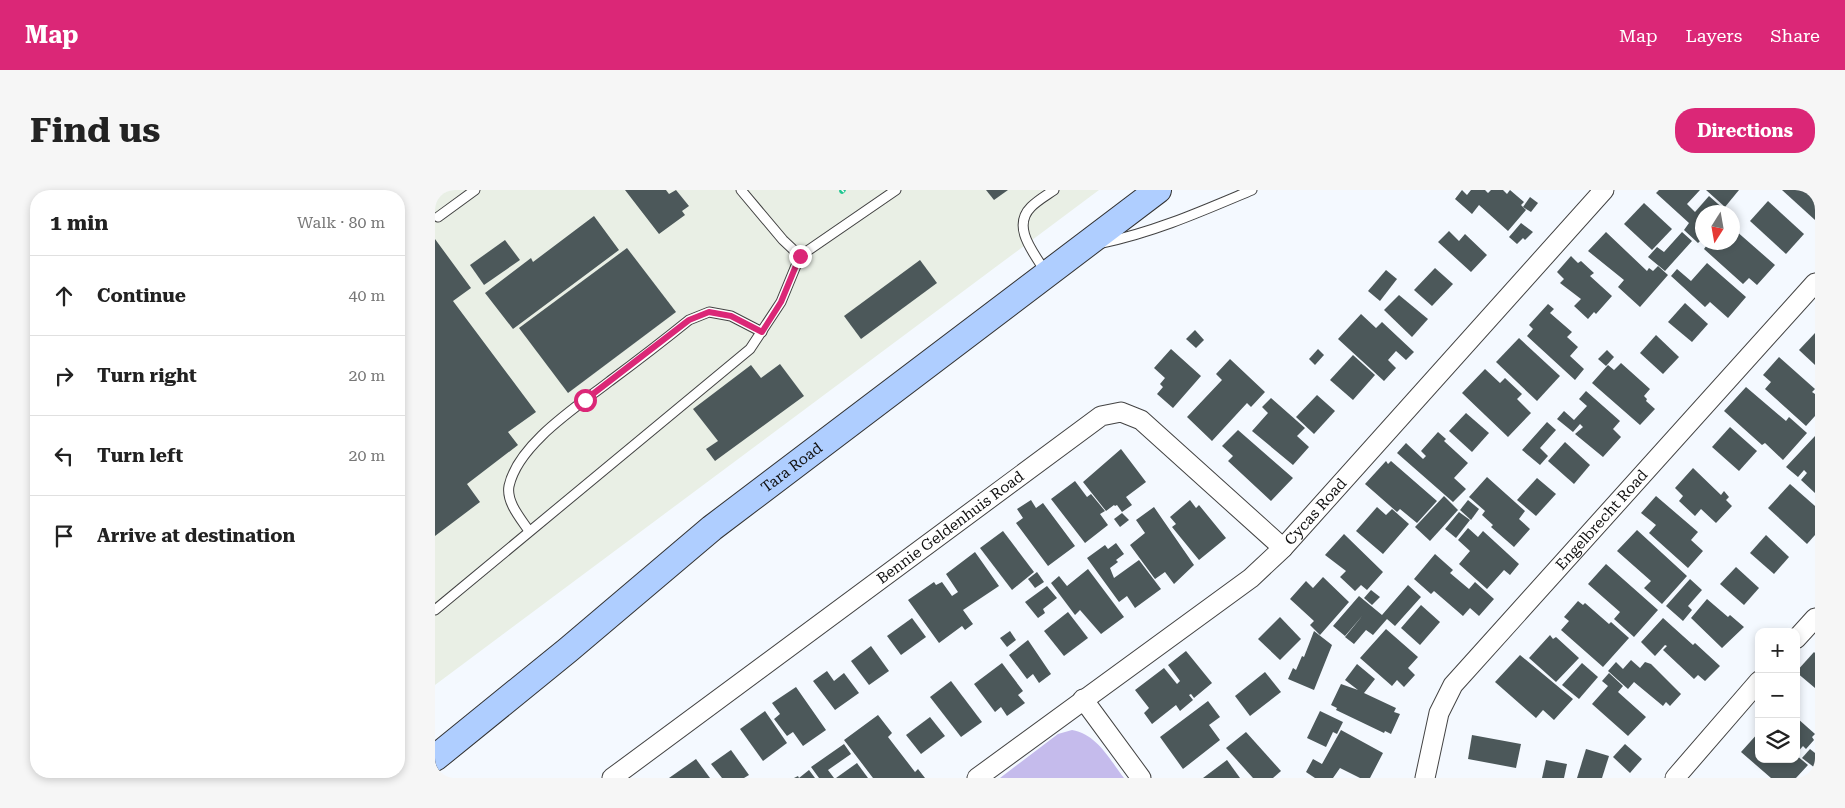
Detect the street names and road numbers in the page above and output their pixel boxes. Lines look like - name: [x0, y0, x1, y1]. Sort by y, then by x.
- street label: Tara Road: [758, 438, 826, 497]
- street label: Engelbrecht Road: [1552, 466, 1652, 574]
- street label: Bennie Geldenhuis Road: [873, 467, 1028, 588]
- street label: Cycas Road: [1281, 474, 1351, 549]

